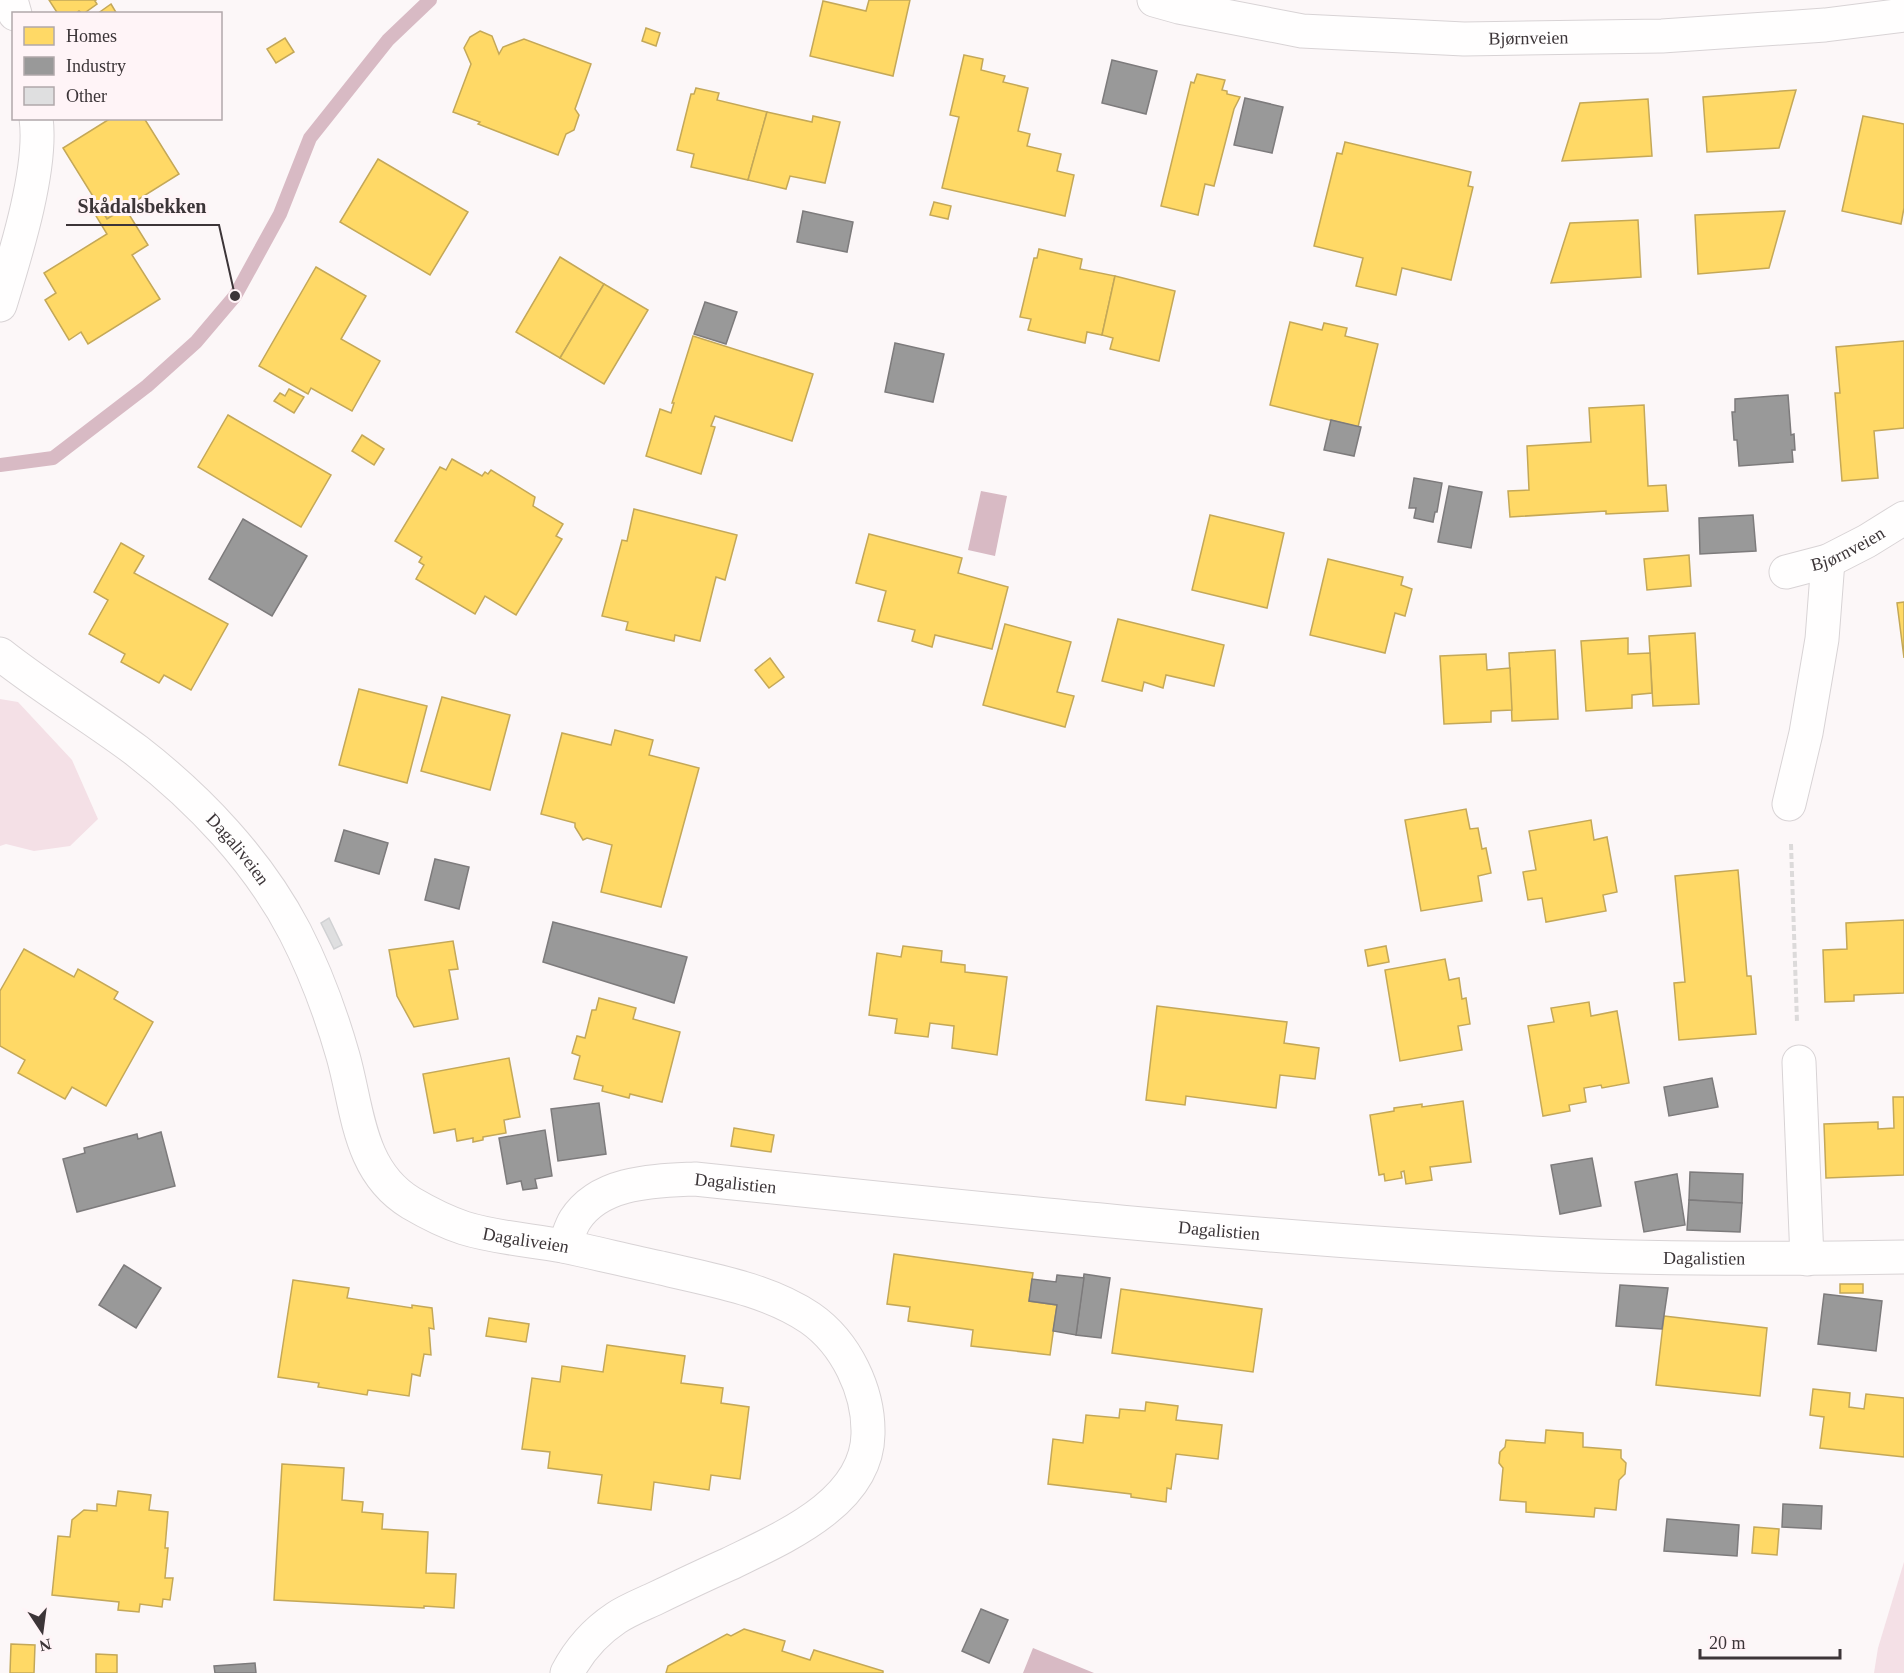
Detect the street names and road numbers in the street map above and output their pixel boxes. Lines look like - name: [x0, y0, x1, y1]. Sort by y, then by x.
- street label: Bjørnveien: [1488, 27, 1569, 49]
- street label: Bjørnveien: [1809, 523, 1888, 575]
- street label: Dagaliveien: [202, 809, 273, 889]
- street label: Dagalistien: [694, 1169, 777, 1197]
- street label: Dagalistien: [1177, 1217, 1261, 1244]
- street label: Dagaliveien: [481, 1223, 571, 1257]
- street label: Dagalistien: [1663, 1248, 1745, 1269]

